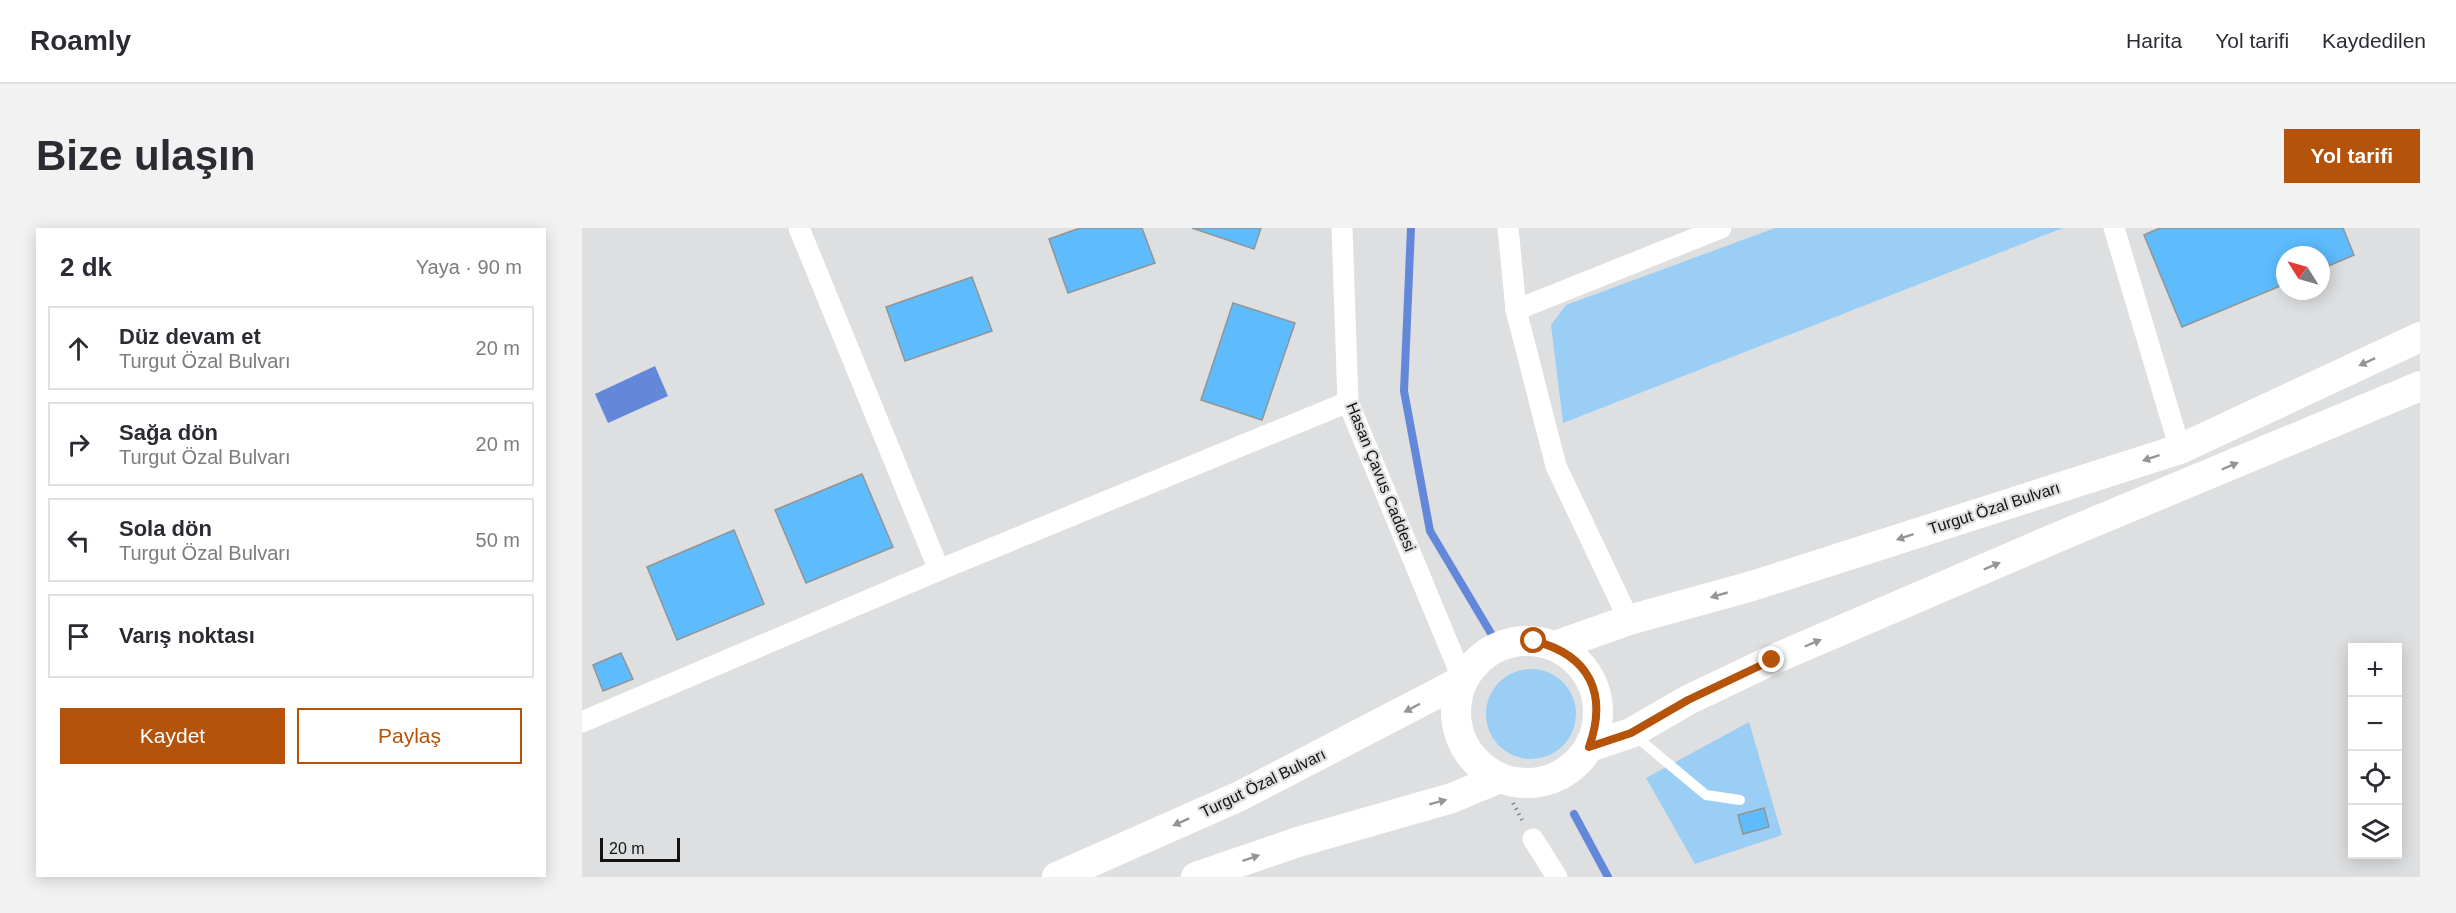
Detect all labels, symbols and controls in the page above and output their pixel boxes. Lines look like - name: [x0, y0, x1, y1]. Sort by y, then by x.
- text: Roamly: [30, 25, 131, 56]
- text: Harita: [2126, 29, 2182, 52]
- text: Yol tarifi: [2215, 29, 2289, 52]
- text: Kaydedilen: [2322, 29, 2426, 52]
- button: Yol tarifi: [2284, 129, 2420, 183]
- text: Bize ulaşın: [36, 132, 255, 179]
- north arrow: [2276, 246, 2330, 300]
- text: 2 dk: [60, 252, 112, 282]
- text: Yaya · 90 m: [416, 256, 522, 278]
- text: Düz devam et: [119, 324, 261, 349]
- icon: ahead: [62, 332, 95, 365]
- text: 20 m: [476, 337, 520, 359]
- text: Turgut Özal Bulvarı: [119, 350, 291, 372]
- one-way arrow: [2359, 358, 2376, 367]
- street label: Hasan Çavus Caddesi: [1343, 400, 1419, 554]
- text: Sağa dön: [119, 420, 218, 445]
- icon: right: [62, 428, 95, 461]
- text: 20 m: [476, 433, 520, 455]
- text: Turgut Özal Bulvarı: [119, 446, 291, 468]
- one-way arrow: [2142, 454, 2160, 463]
- one-way arrow: [2221, 461, 2239, 471]
- street label: Turgut Özal Bulvarı: [1926, 479, 2062, 537]
- text: Sola dön: [119, 516, 212, 541]
- icon: left: [62, 524, 95, 557]
- text: 50 m: [476, 529, 520, 551]
- one-way arrow: [1896, 533, 1914, 542]
- text: Turgut Özal Bulvarı: [119, 542, 291, 564]
- one-way arrow: [1983, 561, 2000, 570]
- one-way arrow: [1710, 591, 1728, 600]
- icon: arrive: [62, 620, 95, 653]
- text: Varış noktası: [119, 623, 255, 648]
- route start: [1520, 627, 1546, 653]
- one-way arrow: [1804, 638, 1822, 648]
- map controls: [2348, 643, 2402, 859]
- button: +: [2348, 643, 2402, 697]
- route end: [1758, 646, 1784, 672]
- button: −: [2348, 697, 2402, 751]
- one-way arrow: [1403, 703, 1420, 713]
- button: Kaydet: [60, 708, 285, 764]
- button: Paylaş: [297, 708, 522, 764]
- street label: Turgut Özal Bulvarı: [1198, 745, 1328, 821]
- button: locate: [2348, 751, 2402, 805]
- one-way arrow: [1429, 797, 1447, 806]
- button: layers: [2348, 805, 2402, 859]
- one-way arrow: [1172, 818, 1189, 827]
- scale bar: [600, 835, 680, 862]
- text: 20 m: [609, 840, 645, 857]
- one-way arrow: [1242, 853, 1260, 862]

